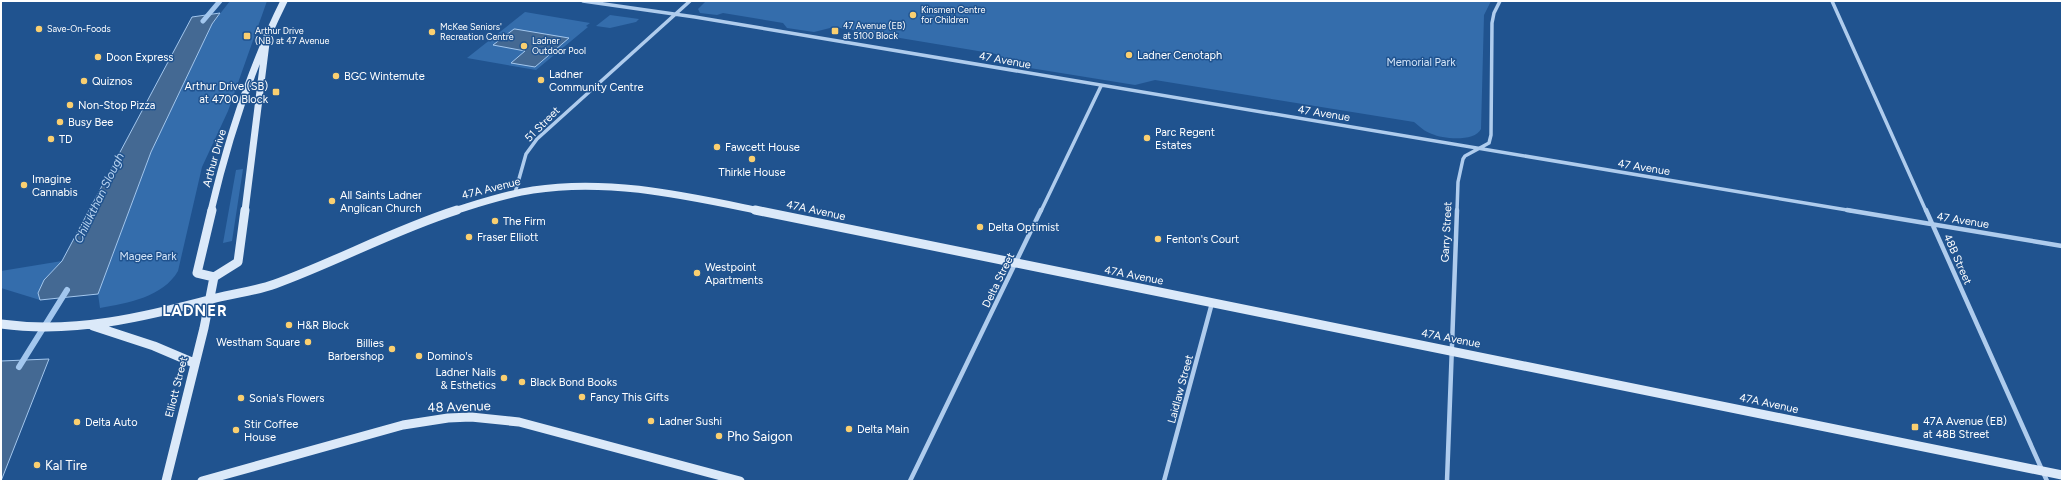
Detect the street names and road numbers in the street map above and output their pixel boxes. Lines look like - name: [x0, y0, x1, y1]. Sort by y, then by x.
- street label: 47 Avenue: [978, 50, 1032, 71]
- street label: 47 Avenue: [1297, 103, 1351, 124]
- street label: 51 Street: [522, 104, 563, 145]
- street label: Arthur Drive: [200, 128, 229, 189]
- street label: 47 Avenue: [1617, 157, 1671, 178]
- street label: 47A Avenue: [460, 175, 522, 202]
- street label: 47A Avenue: [785, 198, 847, 223]
- street label: Garry Street: [1438, 201, 1455, 263]
- street label: 47 Avenue: [1936, 210, 1990, 231]
- street label: 48B Street: [1941, 232, 1974, 286]
- street label: Delta Street: [980, 251, 1017, 310]
- street label: 47A Avenue: [1103, 263, 1165, 288]
- street label: 47A Avenue: [1420, 326, 1482, 351]
- street label: Laidlaw Street: [1165, 353, 1196, 425]
- street label: Elliott Street: [163, 355, 190, 419]
- street label: 47A Avenue: [1738, 391, 1800, 416]
- street label: 48 Avenue: [427, 398, 491, 415]

